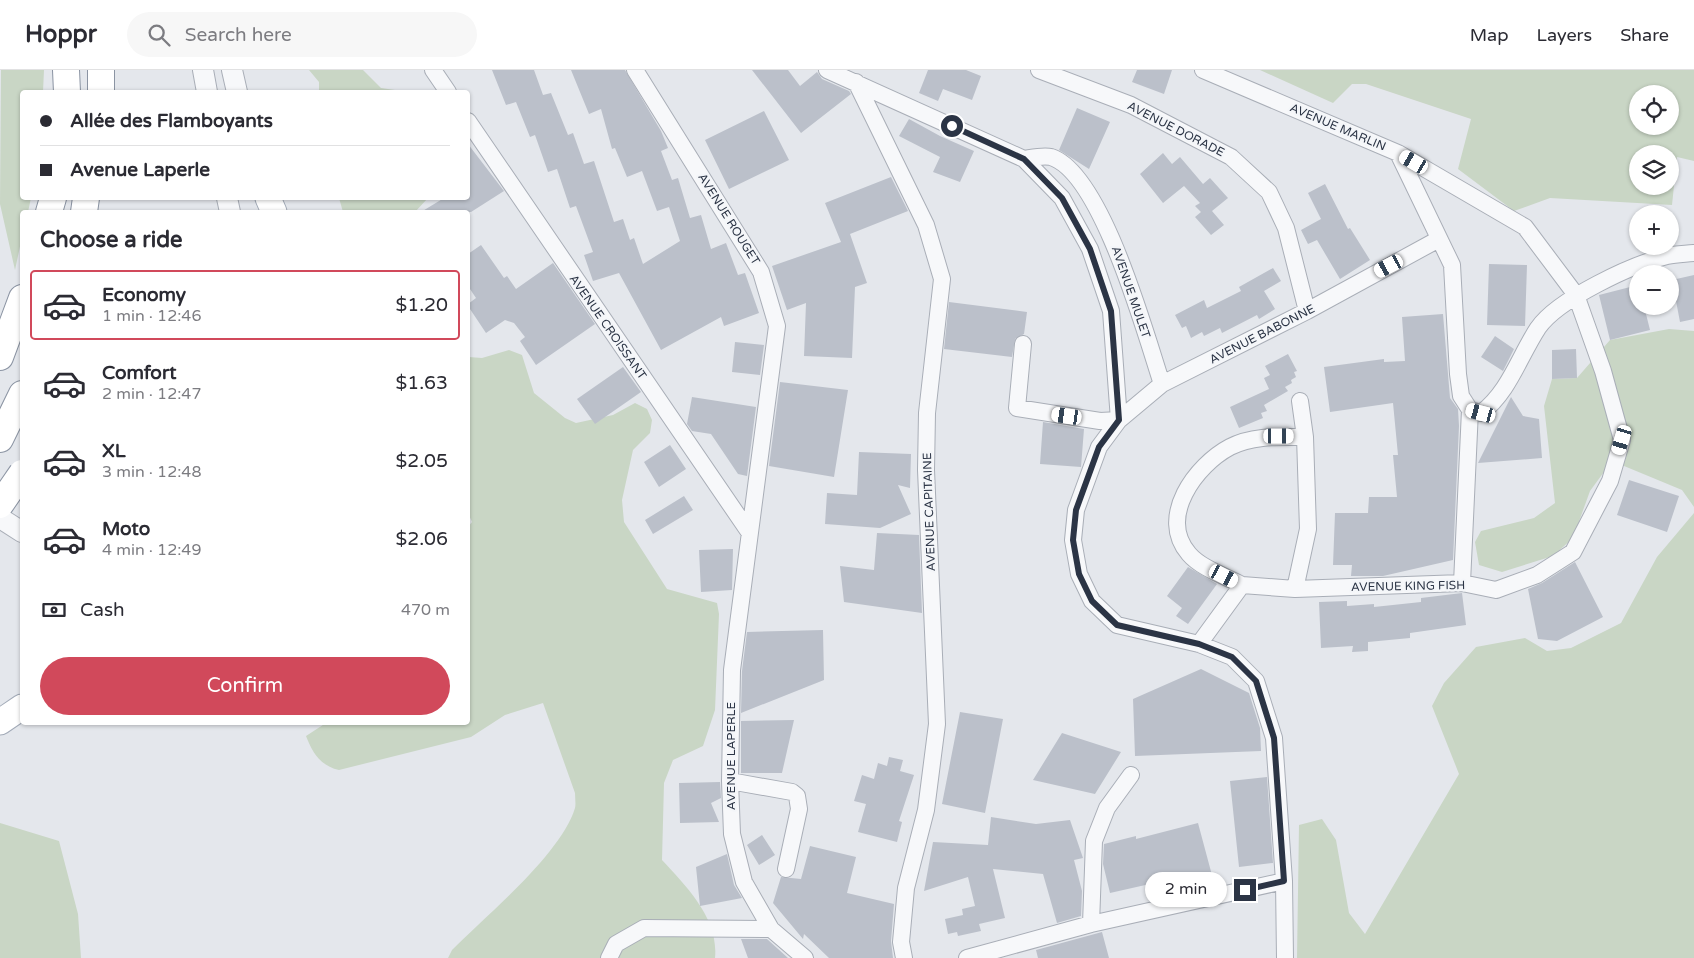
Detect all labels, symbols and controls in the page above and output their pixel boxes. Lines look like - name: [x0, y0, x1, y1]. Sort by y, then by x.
- search box: [127, 12, 477, 57]
- text: Hoppr: [25, 20, 97, 49]
- icon: search: [145, 21, 173, 49]
- text: Search here: [185, 24, 292, 46]
- text: Map: [1470, 24, 1509, 46]
- text: Layers: [1537, 24, 1592, 46]
- text: Share: [1620, 24, 1669, 46]
- map controls: [1629, 85, 1679, 315]
- button: locate: [1629, 85, 1679, 135]
- street label: AVENUE DORADE: [1125, 99, 1227, 160]
- street label: AVENUE MARLIN: [1288, 100, 1388, 154]
- text: Allée des Flamboyants: [70, 110, 273, 132]
- route start: [941, 115, 963, 137]
- button: layers: [1629, 145, 1679, 195]
- car: [1397, 148, 1430, 176]
- text: Avenue Laperle: [70, 159, 210, 181]
- street label: AVENUE ROUGET: [695, 171, 763, 268]
- button: +: [1629, 205, 1679, 255]
- text: Choose a ride: [40, 227, 183, 253]
- street label: AVENUE MULET: [1109, 244, 1154, 341]
- car: [1372, 252, 1405, 280]
- button: −: [1629, 265, 1679, 315]
- street label: AVENUE CROISSANT: [567, 272, 650, 383]
- icon: car: [42, 283, 87, 328]
- text: Economy: [102, 284, 186, 306]
- text: $1.20: [396, 294, 448, 316]
- street label: AVENUE BABONNE: [1207, 301, 1317, 367]
- text: 1 min · 12:46: [102, 306, 201, 326]
- icon: car: [42, 361, 87, 406]
- text: Comfort: [102, 362, 176, 384]
- text: $1.63: [396, 372, 448, 394]
- text: 2 min · 12:47: [102, 384, 201, 404]
- car: [1464, 402, 1497, 424]
- car: [1051, 406, 1082, 426]
- car: [1610, 423, 1633, 457]
- car: [1264, 429, 1294, 444]
- icon: car: [42, 439, 87, 484]
- text: XL: [102, 440, 126, 462]
- text: $2.05: [396, 450, 448, 472]
- street label: AVENUE CAPITAINE: [920, 452, 938, 572]
- text: 3 min · 12:48: [102, 462, 201, 482]
- icon: car: [42, 517, 87, 562]
- text: Moto: [102, 518, 150, 540]
- text: $2.06: [396, 528, 448, 550]
- text: 4 min · 12:49: [102, 540, 201, 560]
- car: [1207, 563, 1240, 589]
- street label: AVENUE KING FISH: [1351, 578, 1465, 594]
- icon: cash: [40, 596, 68, 624]
- text: Cash: [80, 599, 125, 621]
- text: 470 m: [401, 600, 450, 620]
- button: Confirm: [40, 657, 450, 715]
- street label: AVENUE LAPERLE: [724, 701, 738, 810]
- callout: 2 min: [1145, 872, 1228, 908]
- text: 2 min: [1165, 879, 1207, 899]
- route end: [1234, 879, 1256, 901]

